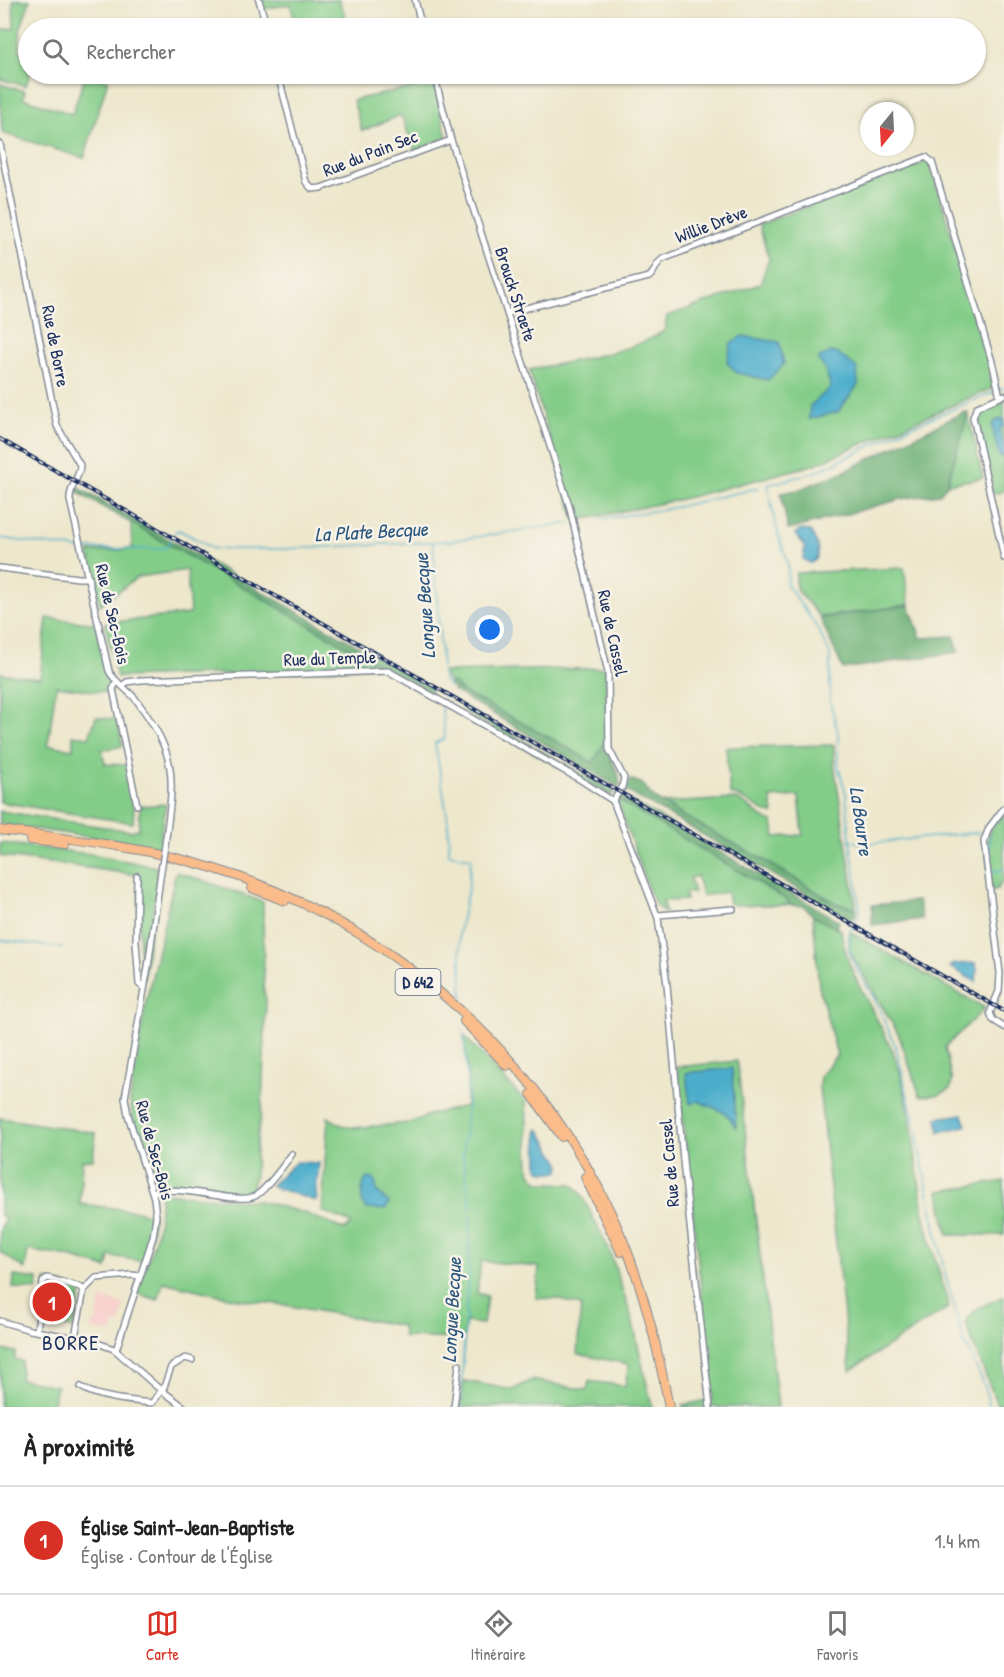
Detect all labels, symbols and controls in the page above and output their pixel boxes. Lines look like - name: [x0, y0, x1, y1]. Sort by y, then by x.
- search box: [18, 18, 986, 84]
- icon: search: [39, 35, 72, 68]
- text: Rechercher: [87, 36, 176, 66]
- north arrow: [860, 102, 914, 156]
- street label: Rue du Pain Sec: [319, 124, 421, 182]
- street label: Willie Drève: [671, 199, 751, 249]
- street label: Brouck Straete: [489, 243, 543, 345]
- street label: Rue de Borre: [36, 303, 76, 389]
- water label: La Plate Becque: [314, 515, 429, 548]
- water label: Longue Becque: [407, 552, 442, 659]
- street label: Rue de Sec-Bois: [89, 561, 137, 667]
- street label: Rue de Cassel: [592, 587, 634, 679]
- your location: [475, 615, 504, 644]
- street label: Rue du Temple: [283, 644, 377, 672]
- water label: La Bourre: [844, 785, 880, 858]
- road number: D 642: [396, 969, 440, 995]
- street label: Rue de Sec-Bois: [130, 1097, 180, 1203]
- street label: Rue de Cassel: [653, 1118, 685, 1208]
- water label: Longue Becque: [435, 1256, 468, 1363]
- pin: 1: [32, 1280, 72, 1324]
- district label: BORRE: [42, 1328, 100, 1357]
- text: À proximité: [24, 1429, 135, 1464]
- text: Église Saint-Jean-Baptiste: [81, 1512, 294, 1542]
- text: 1: [40, 1527, 47, 1554]
- text: 1.4 km: [934, 1527, 980, 1554]
- text: Église · Contour de l'Église: [81, 1542, 273, 1569]
- tab: Carte: [146, 1607, 179, 1665]
- tab: Itinéraire: [471, 1607, 526, 1665]
- tab: Favoris: [817, 1607, 858, 1665]

